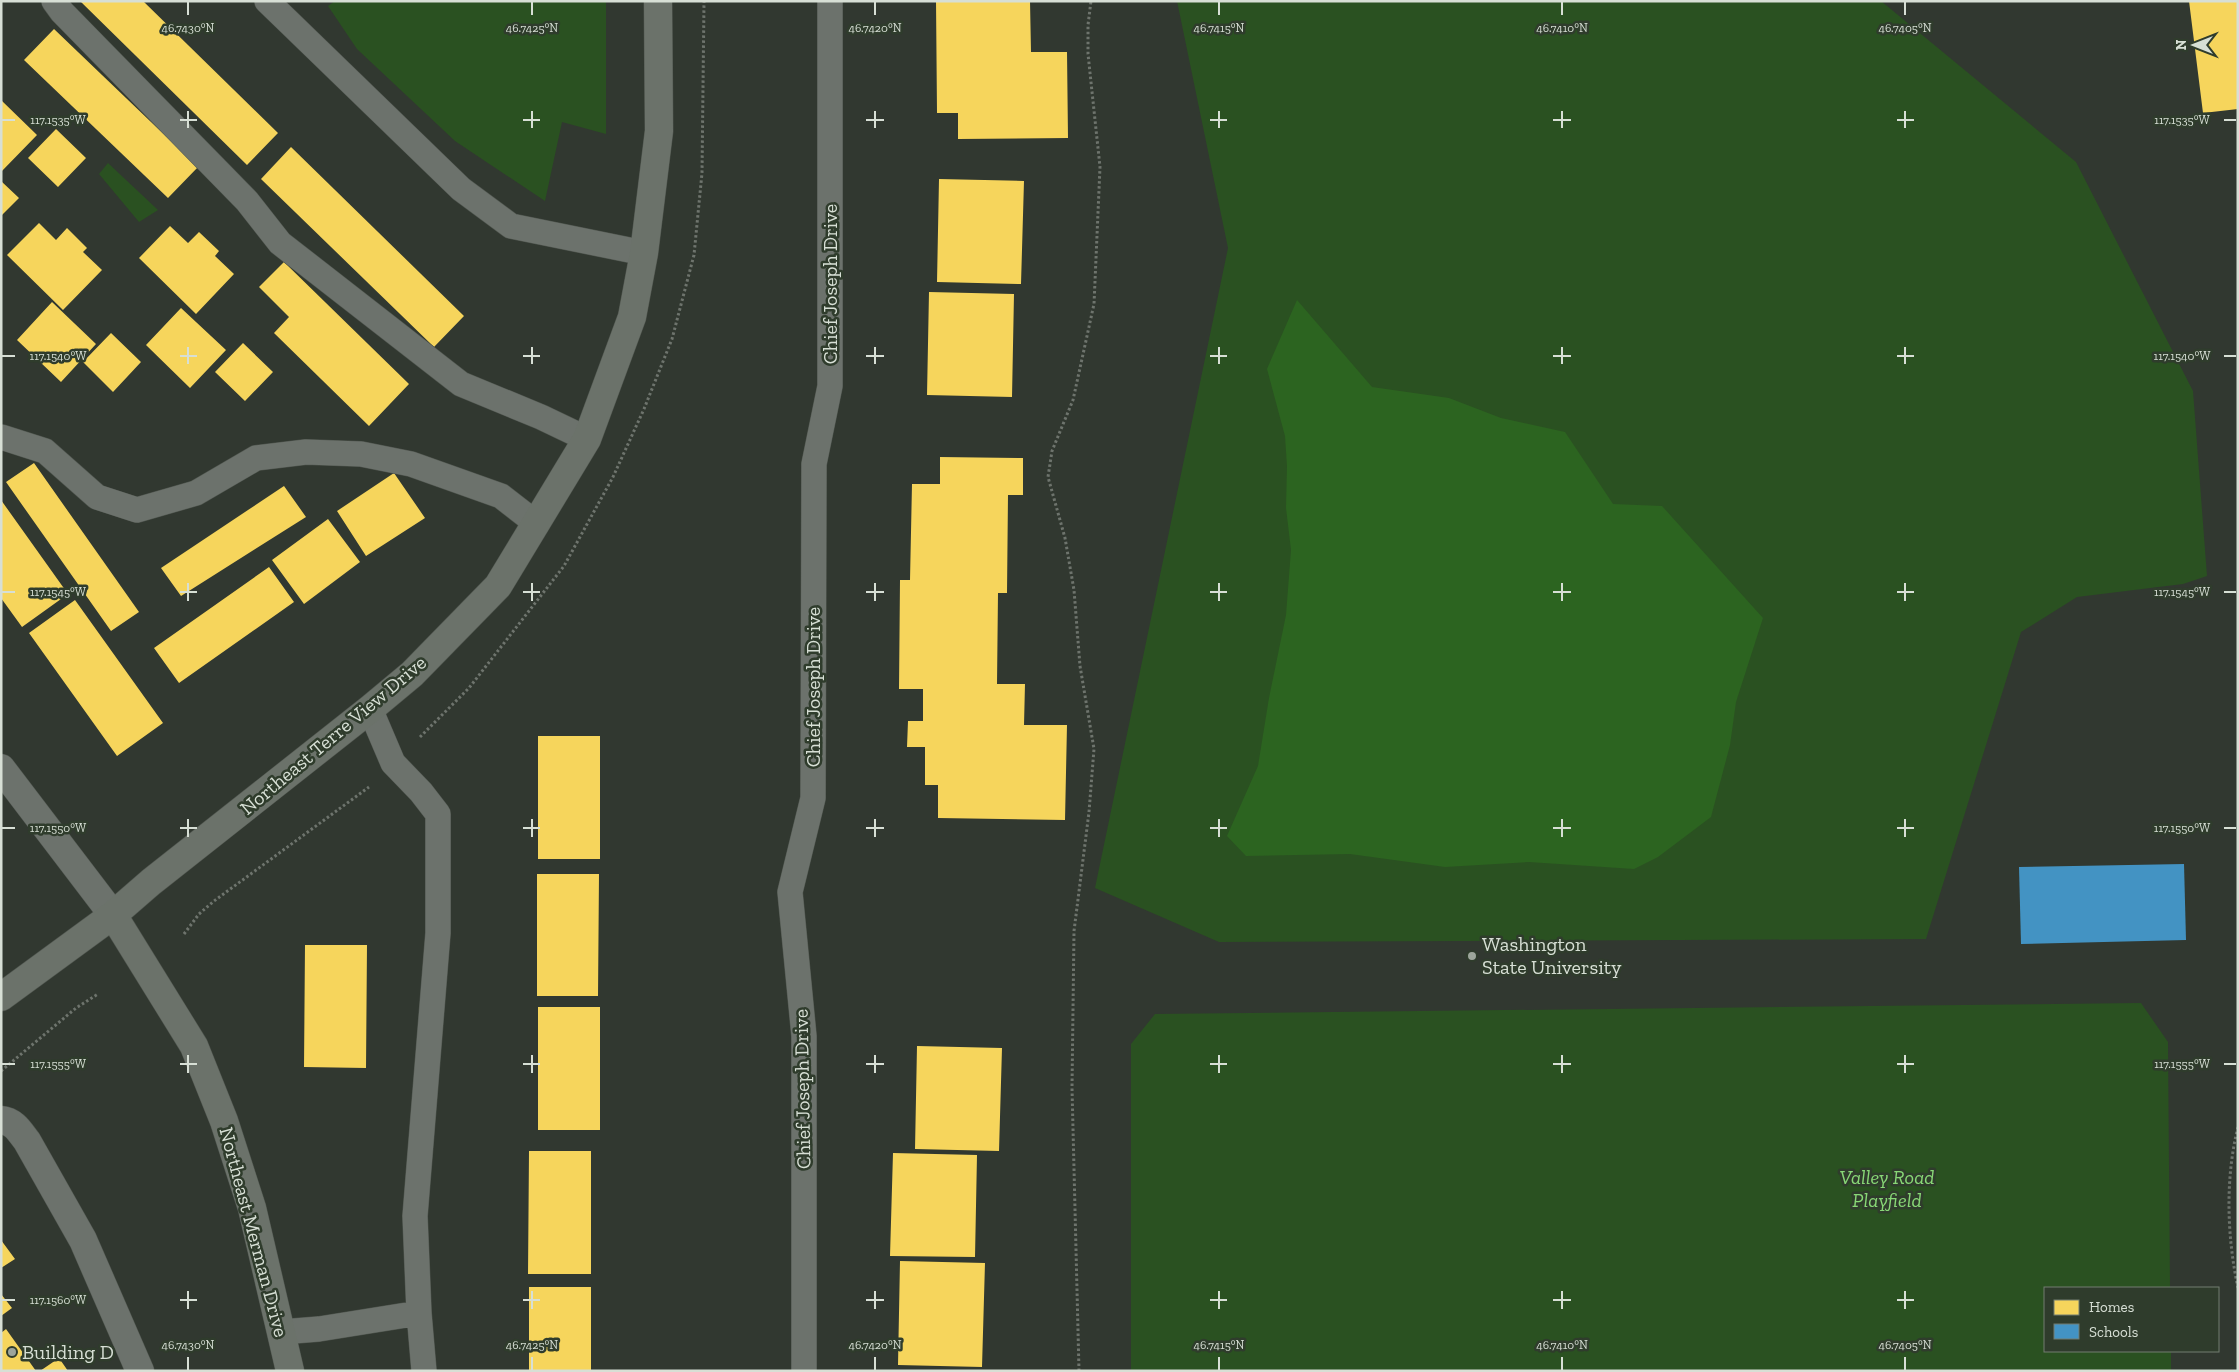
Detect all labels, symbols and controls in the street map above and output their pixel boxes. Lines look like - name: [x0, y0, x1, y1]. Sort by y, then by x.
- north arrow: [2169, 20, 2219, 70]
- text: 46.7430°N: [162, 21, 215, 35]
- text: 46.7425°N: [506, 21, 558, 35]
- text: 46.7420°N: [848, 21, 902, 35]
- text: 46.7415°N: [1194, 21, 1245, 35]
- text: 46.7410°N: [1536, 21, 1588, 35]
- text: 46.7405°N: [1878, 21, 1932, 35]
- text: N: [2173, 39, 2190, 50]
- text: 117.1535°W: [30, 113, 86, 127]
- text: 117.1535°W: [2154, 113, 2210, 127]
- street label: Chief Joseph Drive: [818, 204, 842, 364]
- text: 117.1540°W: [30, 349, 87, 363]
- text: 117.1540°W: [2154, 349, 2211, 363]
- text: 117.1545°W: [30, 585, 87, 599]
- text: 117.1545°W: [2154, 585, 2211, 599]
- street label: Chief Joseph Drive: [801, 607, 825, 767]
- street label: Northeast Terre View Drive: [235, 650, 431, 820]
- text: 117.1550°W: [30, 821, 87, 835]
- text: 117.1550°W: [2154, 821, 2211, 835]
- place label: Washington State University: [1482, 932, 1622, 979]
- marker: Washington State University: [1466, 950, 1478, 962]
- street label: Chief Joseph Drive: [789, 1009, 815, 1169]
- text: 117.1555°W: [30, 1057, 87, 1071]
- text: 117.1555°W: [2154, 1057, 2211, 1071]
- street label: Northeast Merman Drive: [214, 1124, 294, 1340]
- park label: Valley Road Playfield: [1839, 1165, 1935, 1212]
- legend: [2044, 1287, 2219, 1352]
- text: 117.1560°W: [30, 1293, 87, 1307]
- text: Homes: [2089, 1298, 2134, 1316]
- text: Schools: [2089, 1323, 2138, 1341]
- text: 46.7430°N: [162, 1338, 215, 1352]
- text: 46.7425°N: [506, 1338, 558, 1352]
- text: 46.7420°N: [848, 1338, 902, 1352]
- text: 46.7415°N: [1194, 1338, 1245, 1352]
- text: 46.7410°N: [1536, 1338, 1588, 1352]
- text: 46.7405°N: [1878, 1338, 1932, 1352]
- place label: Building D: [22, 1340, 114, 1364]
- marker: Building D: [6, 1346, 18, 1358]

